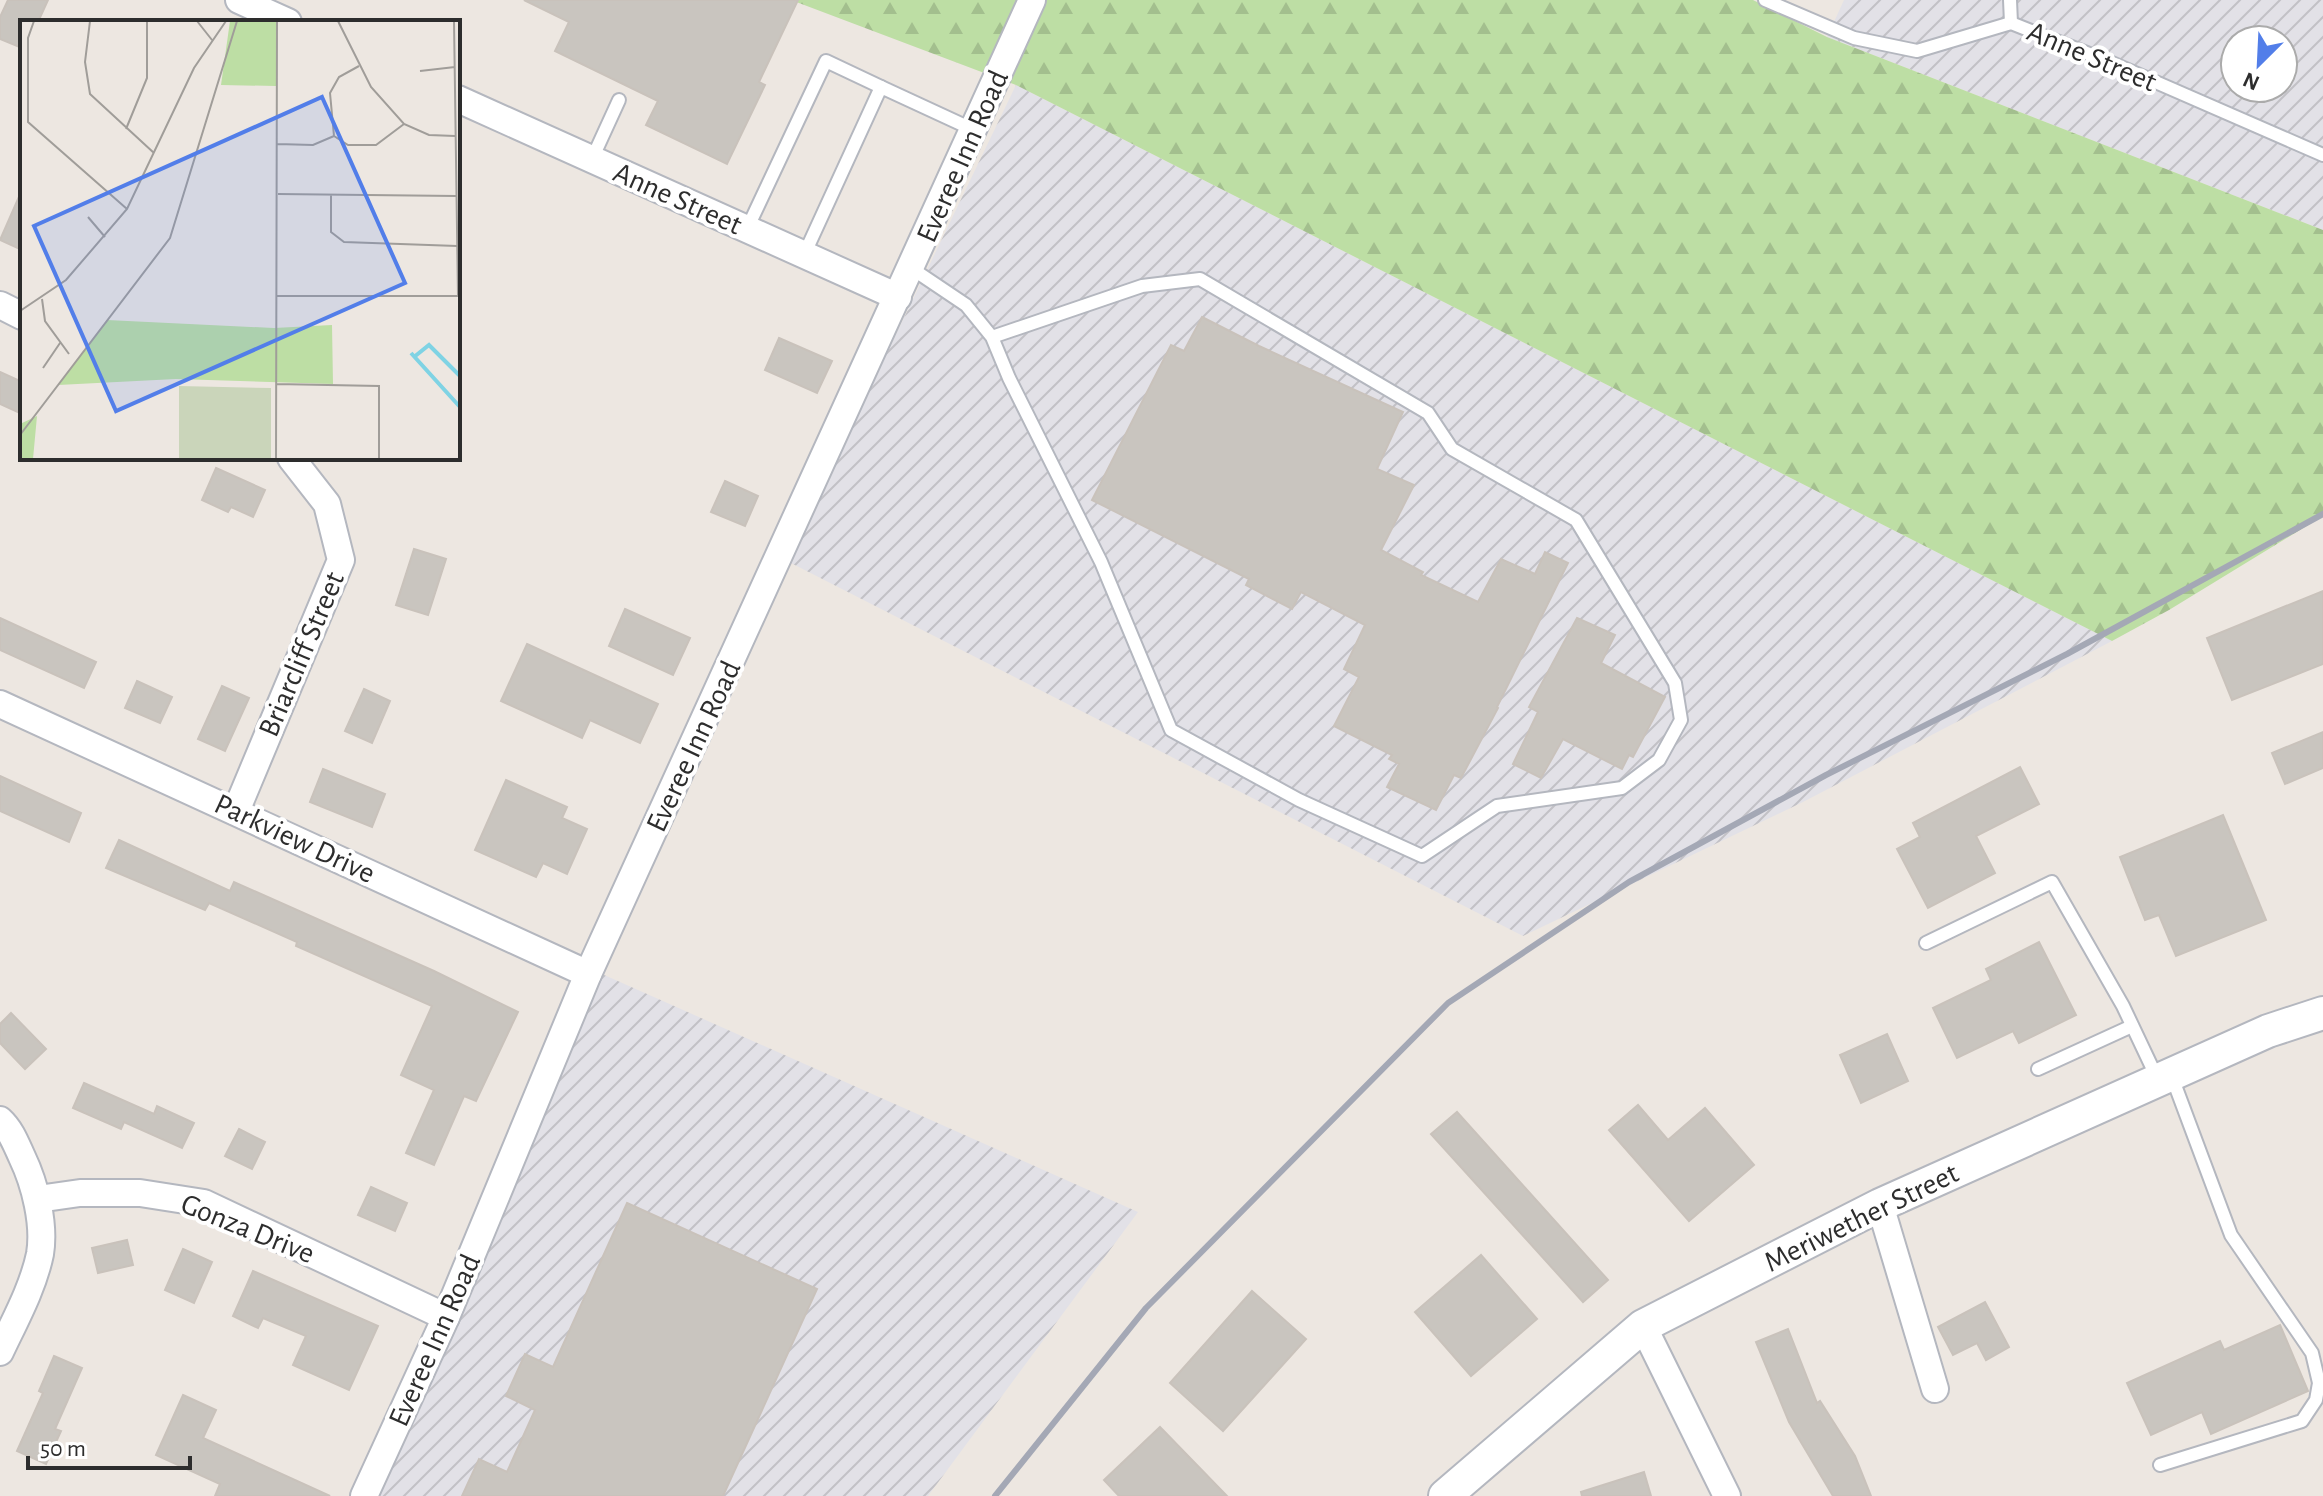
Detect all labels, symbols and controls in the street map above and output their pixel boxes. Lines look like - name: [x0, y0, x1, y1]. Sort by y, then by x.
- street label: Anne Street: [2023, 16, 2161, 98]
- inset map: [20, 20, 460, 460]
- north arrow: [2219, 24, 2299, 104]
- street label: Everee Inn Road: [912, 66, 1014, 247]
- text: N: [2240, 68, 2263, 95]
- street label: Anne Street: [609, 157, 747, 241]
- street label: Briarcliff Street: [254, 567, 350, 741]
- street label: Everee Inn Road: [641, 656, 747, 837]
- street label: Parkview Drive: [210, 789, 379, 889]
- street label: Meriwether Street: [1760, 1158, 1964, 1278]
- street label: Gonza Drive: [177, 1189, 319, 1269]
- street label: Everee Inn Road: [384, 1250, 486, 1431]
- scale bar: [28, 1420, 190, 1470]
- text: 50 m: [40, 1437, 86, 1461]

